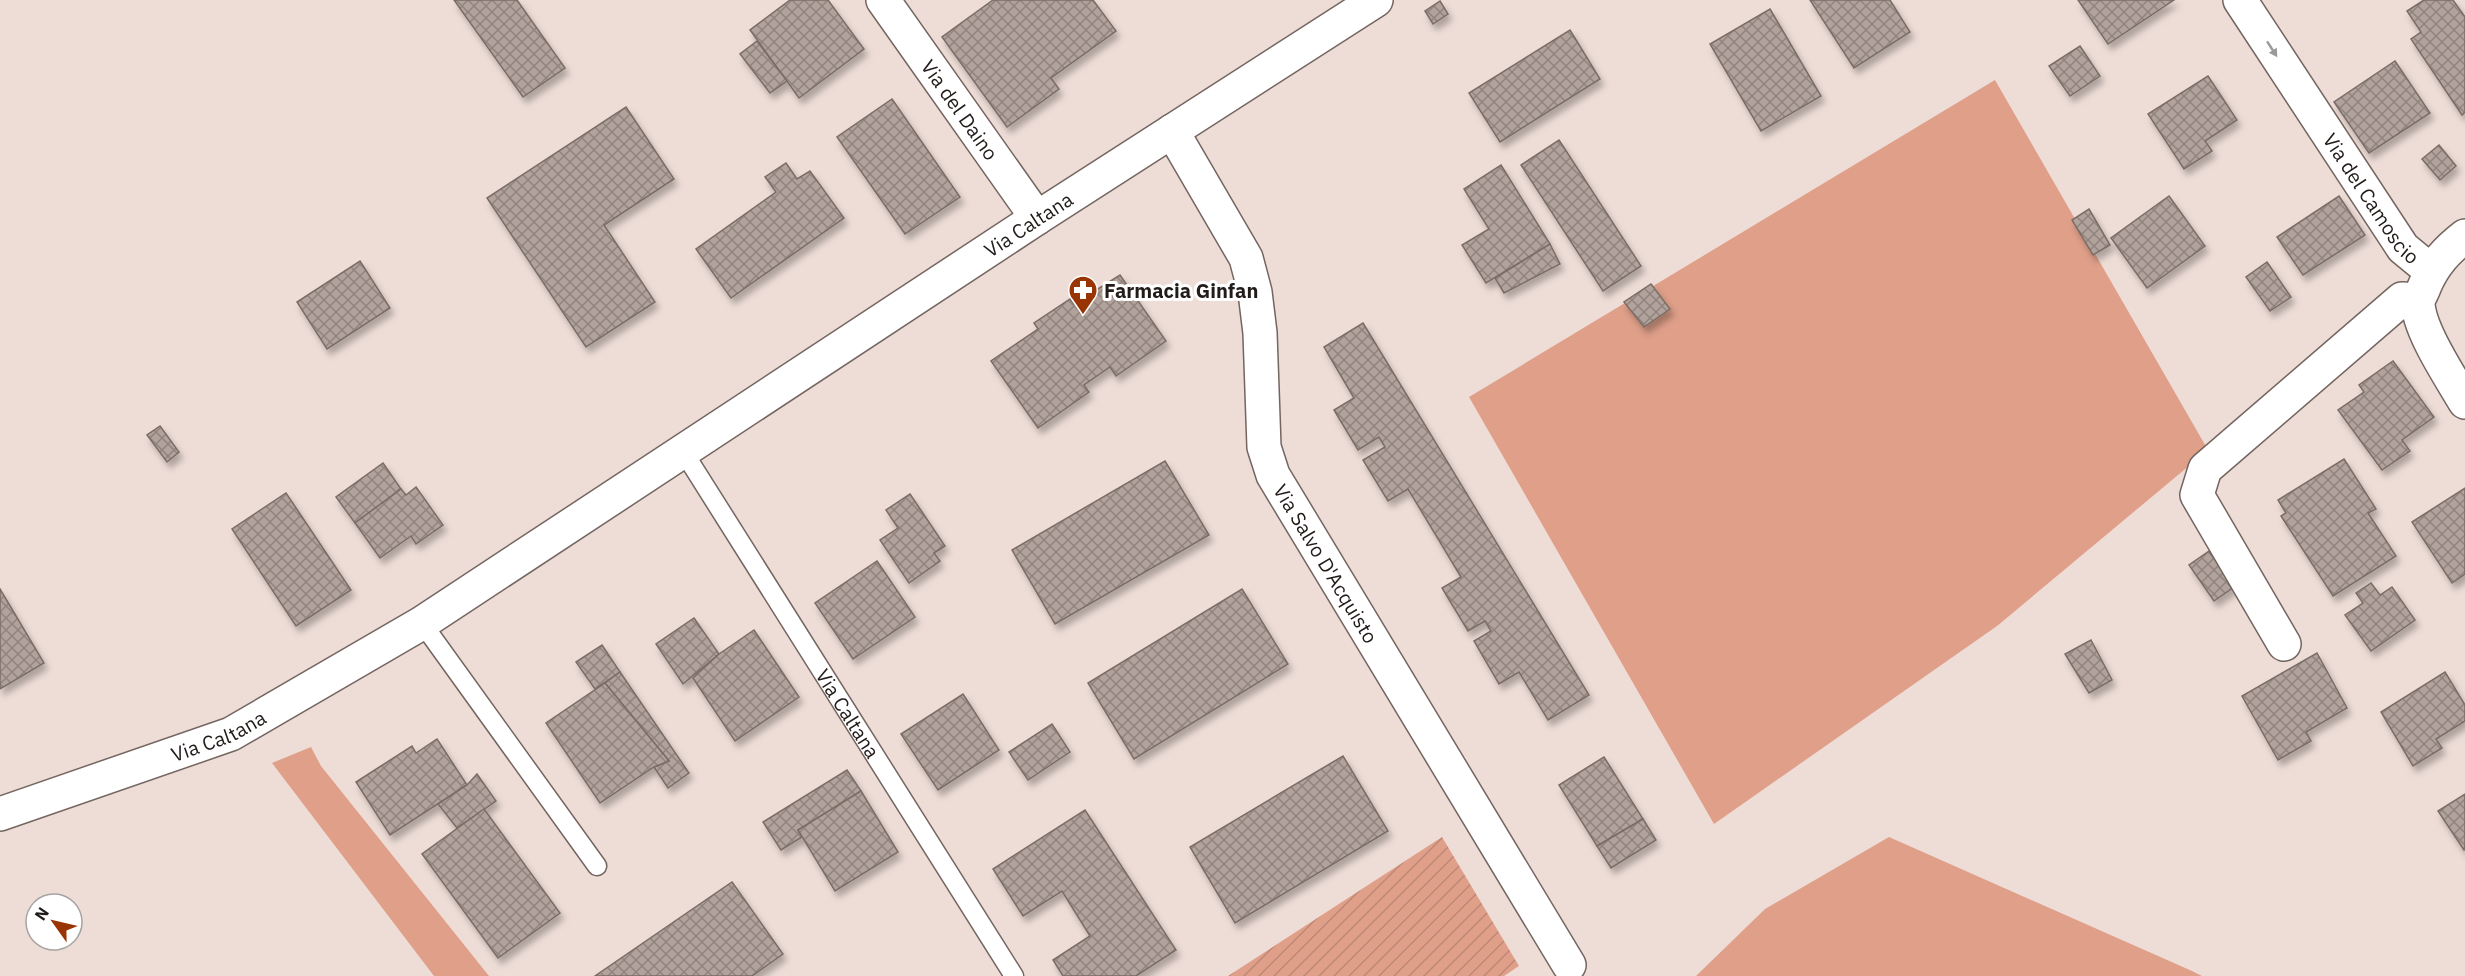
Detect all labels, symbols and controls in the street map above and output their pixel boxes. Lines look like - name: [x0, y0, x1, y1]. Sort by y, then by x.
- one-way arrow: [2266, 41, 2277, 57]
- street label: Via del Daino: [916, 54, 1005, 165]
- street label: Via del Camoscio: [2317, 127, 2425, 270]
- street label: Via Caltana: [978, 185, 1078, 263]
- pharmacy icon: Farmacia Ginfan: [1067, 274, 1099, 316]
- place label: Farmacia Ginfan: [1104, 277, 1258, 304]
- street label: Via Salvo D'Acquisto: [1268, 479, 1385, 648]
- street label: Via Caltana: [810, 663, 887, 763]
- street label: Via Caltana: [167, 703, 271, 767]
- north arrow: [24, 892, 84, 952]
- text: N: [30, 903, 53, 924]

